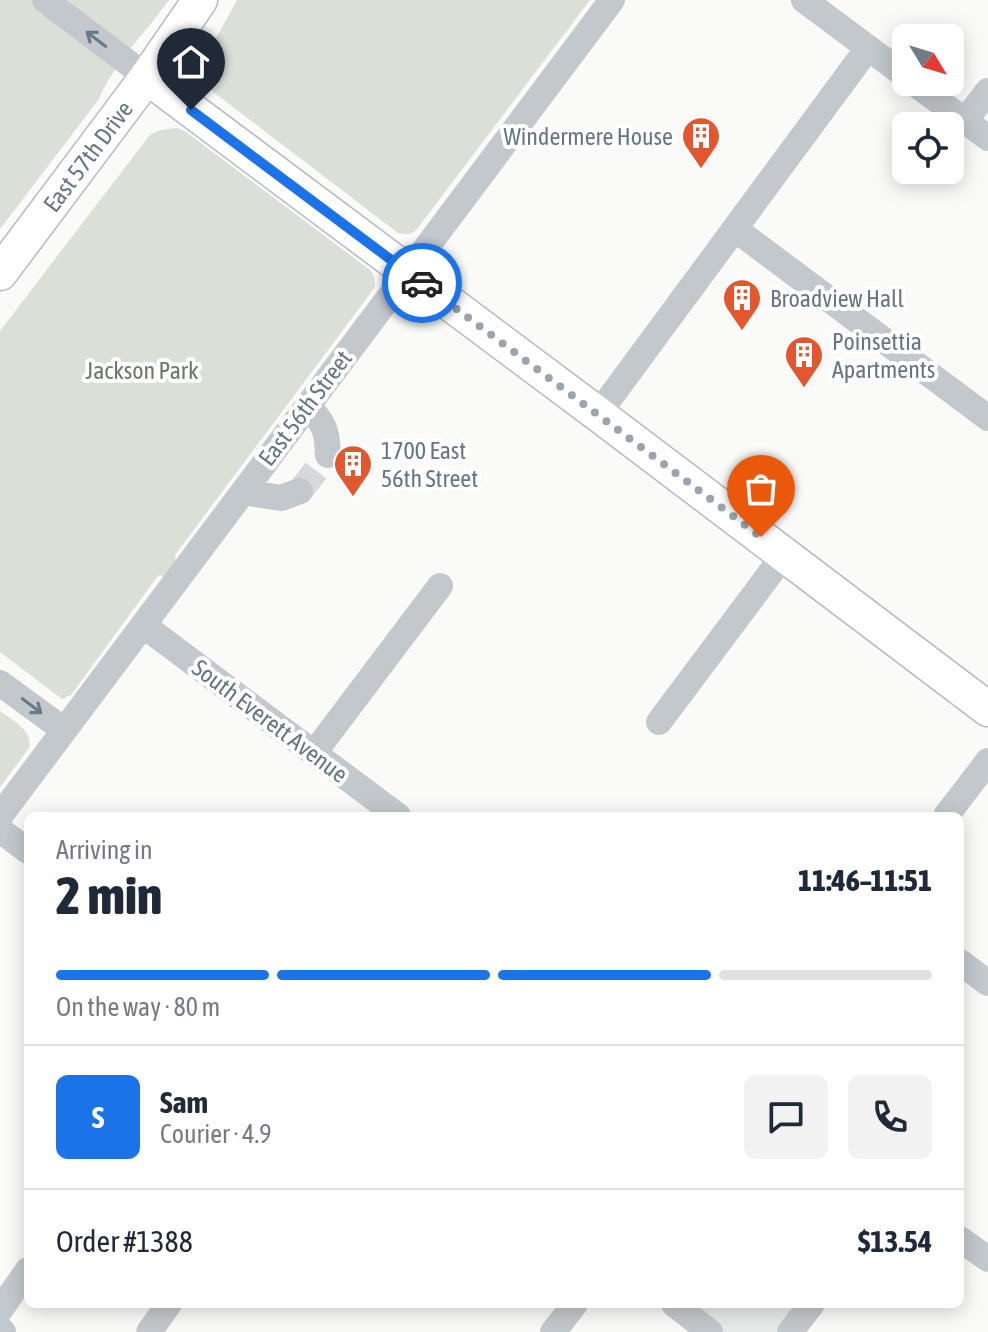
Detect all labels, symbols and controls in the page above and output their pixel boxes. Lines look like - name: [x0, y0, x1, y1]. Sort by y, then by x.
- north arrow: [892, 24, 964, 96]
- map controls: [892, 24, 964, 184]
- pin: [157, 28, 225, 110]
- one-way arrow: [86, 30, 107, 47]
- icon: home: [169, 40, 213, 84]
- street label: East 57th Drive: [37, 96, 138, 217]
- button: locate: [892, 112, 964, 184]
- building icon: Windermere House: [680, 115, 722, 170]
- place label: Windermere House: [503, 123, 673, 150]
- courier: [382, 243, 462, 323]
- icon: car: [400, 261, 444, 305]
- building icon: Broadview Hall: [721, 277, 763, 332]
- place label: Broadview Hall: [770, 285, 904, 312]
- place label: Poinsettia Apartments: [832, 328, 935, 383]
- building icon: Poinsettia Apartments: [783, 334, 825, 389]
- street label: East 56th Street: [253, 345, 357, 471]
- park label: Jackson Park: [85, 357, 199, 384]
- place label: 1700 East 56th Street: [381, 437, 478, 492]
- building icon: 1700 East 56th Street: [332, 443, 374, 498]
- pin: [727, 455, 795, 537]
- icon: bag: [739, 467, 783, 511]
- street label: South Everett Avenue: [187, 654, 353, 788]
- one-way arrow: [21, 698, 42, 715]
- text: Arriving in: [56, 835, 153, 865]
- text: 11:46–11:51: [798, 863, 932, 897]
- text: 2 min: [56, 865, 162, 925]
- text: On the way · 80 m: [56, 992, 220, 1022]
- button: chat: [744, 1075, 828, 1159]
- button: phone: [848, 1075, 932, 1159]
- text: Sam: [160, 1085, 208, 1119]
- text: S: [92, 1100, 104, 1134]
- text: Courier · 4.9: [160, 1119, 271, 1149]
- text: Order #1388: [56, 1224, 193, 1258]
- text: $13.54: [858, 1224, 932, 1258]

